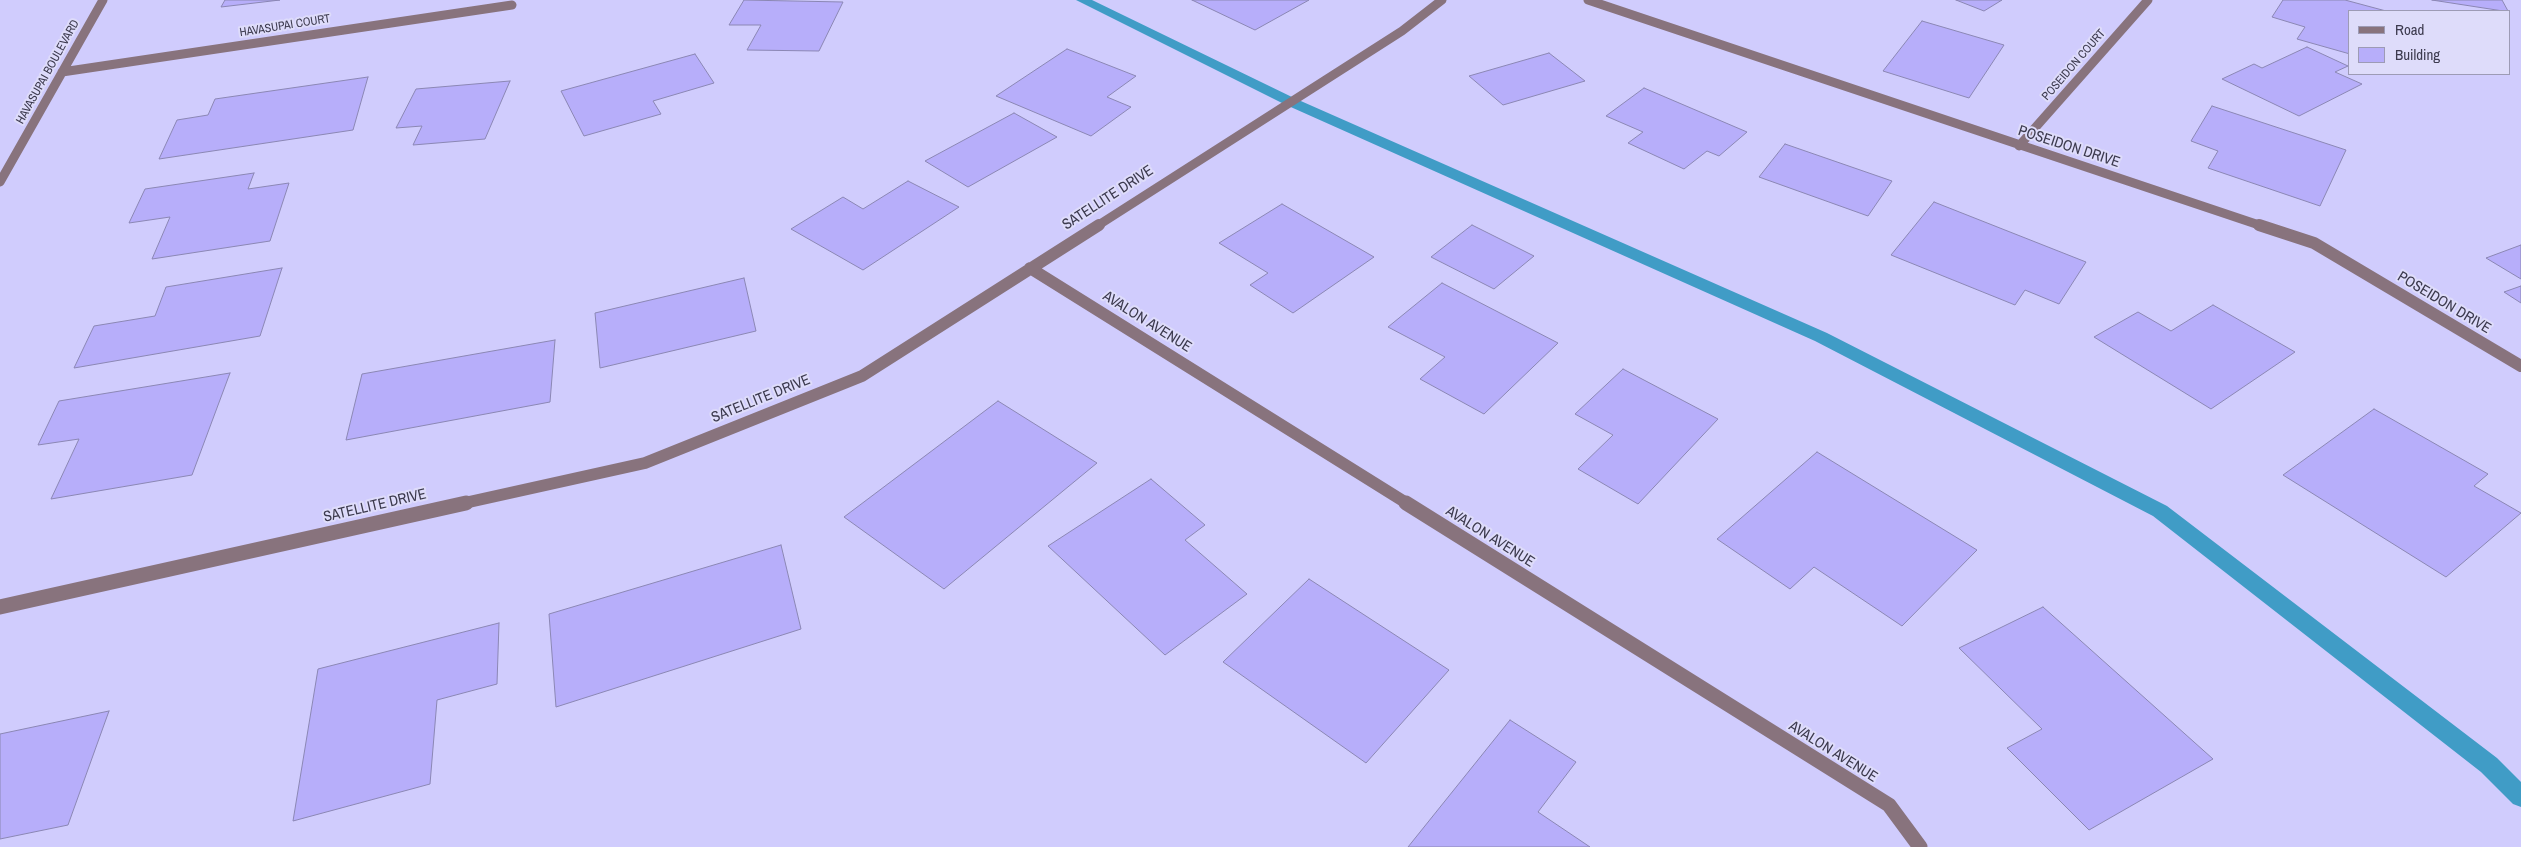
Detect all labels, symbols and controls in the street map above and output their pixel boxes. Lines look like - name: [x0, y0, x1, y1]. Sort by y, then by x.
- legend: [2348, 10, 2511, 75]
- street label: HAVASUPAI COURT: [239, 12, 331, 40]
- street label: HAVASUPAI BOULEVARD: [13, 17, 83, 127]
- text: Road: [2395, 19, 2424, 40]
- street label: POSEIDON COURT: [2039, 27, 2109, 103]
- text: Building: [2395, 44, 2440, 65]
- street label: POSEIDON DRIVE: [2016, 122, 2122, 172]
- street label: SATELLITE DRIVE: [1059, 162, 1157, 234]
- street label: POSEIDON DRIVE: [2394, 268, 2494, 338]
- street label: AVALON AVENUE: [1099, 288, 1195, 356]
- street label: SATELLITE DRIVE: [709, 371, 813, 427]
- street label: SATELLITE DRIVE: [322, 485, 428, 527]
- street label: AVALON AVENUE: [1442, 503, 1538, 571]
- street label: AVALON AVENUE: [1785, 718, 1881, 786]

